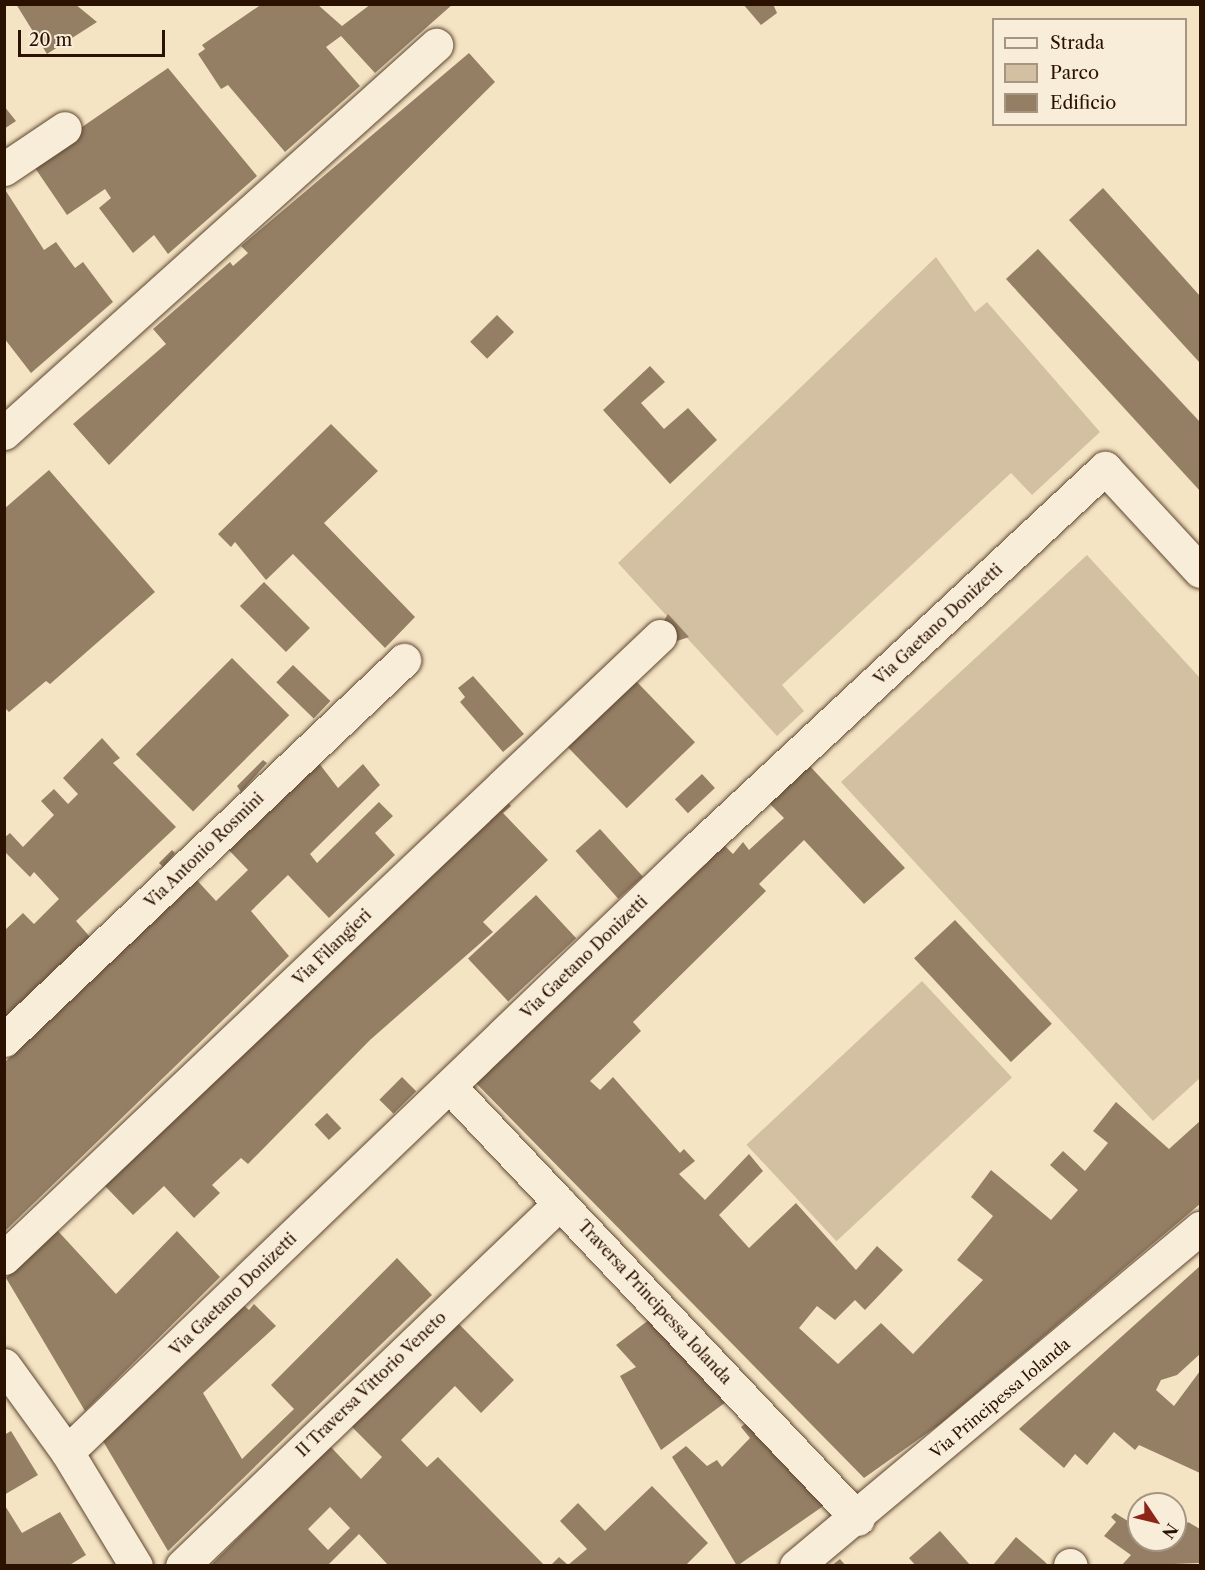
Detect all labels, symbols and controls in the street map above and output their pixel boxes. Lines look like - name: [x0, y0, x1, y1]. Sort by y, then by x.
- scale bar: [21, 18, 168, 56]
- legend: [992, 18, 1187, 126]
- text: 20 m: [29, 29, 72, 51]
- text: Strada: [1050, 32, 1105, 54]
- text: Parco: [1050, 62, 1099, 84]
- text: Edificio: [1050, 92, 1116, 114]
- street label: Via Gaetano Donizetti: [870, 559, 1006, 689]
- street label: Via Antonio Rosmini: [140, 788, 268, 912]
- street label: Via Gaetano Donizetti: [517, 892, 651, 1022]
- street label: Via Filangieri: [289, 905, 375, 989]
- street label: Traversa Principessa Iolanda: [574, 1216, 736, 1388]
- street label: Via Gaetano Donizetti: [166, 1229, 300, 1359]
- street label: II Traversa Vittorio Veneto: [292, 1307, 450, 1461]
- street label: Via Principessa Iolanda: [926, 1334, 1074, 1462]
- north arrow: [1127, 1492, 1187, 1552]
- text: N: [1158, 1520, 1182, 1543]

